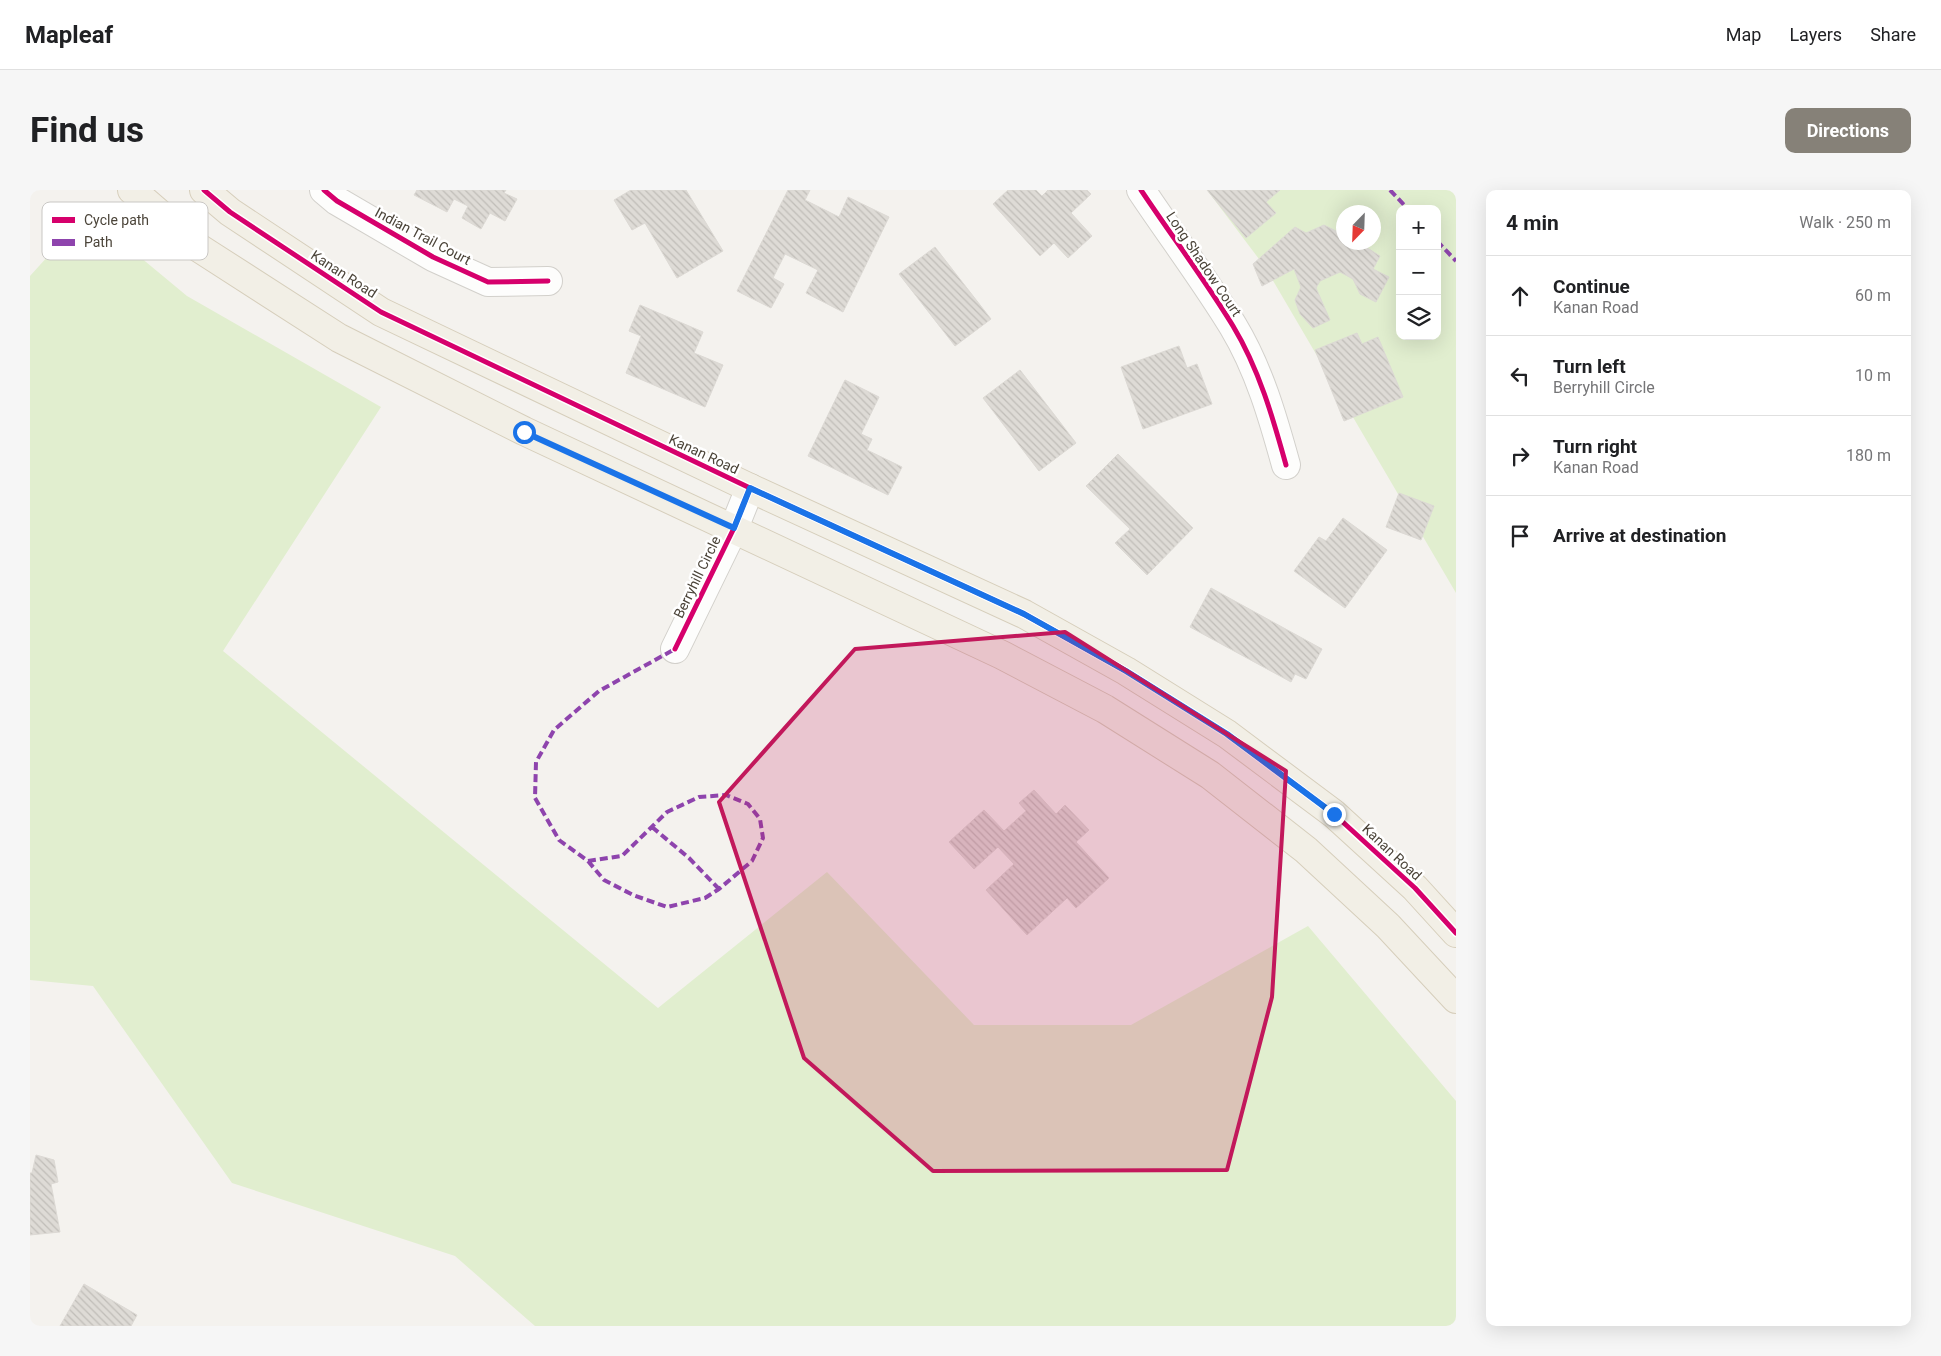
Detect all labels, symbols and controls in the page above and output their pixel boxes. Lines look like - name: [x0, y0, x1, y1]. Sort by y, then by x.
- text: Mapleaf: [25, 21, 113, 49]
- text: Map: [1726, 24, 1761, 45]
- text: Layers: [1789, 24, 1842, 45]
- text: Share: [1870, 24, 1916, 45]
- button: Directions: [1785, 108, 1911, 153]
- text: Find us: [30, 110, 144, 151]
- legend: [42, 202, 208, 260]
- street label: Indian Trail Court: [372, 204, 474, 268]
- north arrow: [1336, 205, 1381, 250]
- map controls: [1396, 205, 1441, 340]
- button: +: [1396, 205, 1441, 250]
- street label: Long Shadow Court: [1163, 209, 1245, 320]
- text: 4 min: [1506, 211, 1559, 235]
- text: Cycle path: [84, 212, 149, 228]
- text: Walk · 250 m: [1799, 213, 1891, 232]
- text: Path: [84, 234, 113, 250]
- street label: Kanan Road: [308, 247, 380, 301]
- button: −: [1396, 250, 1441, 295]
- text: Continue: [1553, 275, 1630, 298]
- icon: ahead: [1506, 282, 1534, 310]
- text: 60 m: [1855, 286, 1891, 305]
- button: layers: [1396, 295, 1441, 340]
- text: Kanan Road: [1553, 298, 1639, 317]
- text: Turn left: [1553, 355, 1626, 378]
- icon: left: [1506, 362, 1534, 390]
- text: 10 m: [1855, 366, 1891, 385]
- text: Berryhill Circle: [1553, 378, 1655, 397]
- route start: [513, 421, 536, 444]
- street label: Kanan Road: [667, 431, 741, 477]
- text: Turn right: [1553, 435, 1637, 458]
- icon: right: [1506, 442, 1534, 470]
- text: 180 m: [1846, 446, 1891, 465]
- text: Kanan Road: [1553, 458, 1639, 477]
- icon: arrive: [1506, 522, 1534, 550]
- text: Arrive at destination: [1553, 524, 1726, 547]
- street label: Berryhill Circle: [670, 533, 724, 621]
- route end: [1323, 803, 1346, 826]
- street label: Kanan Road: [1359, 821, 1425, 883]

